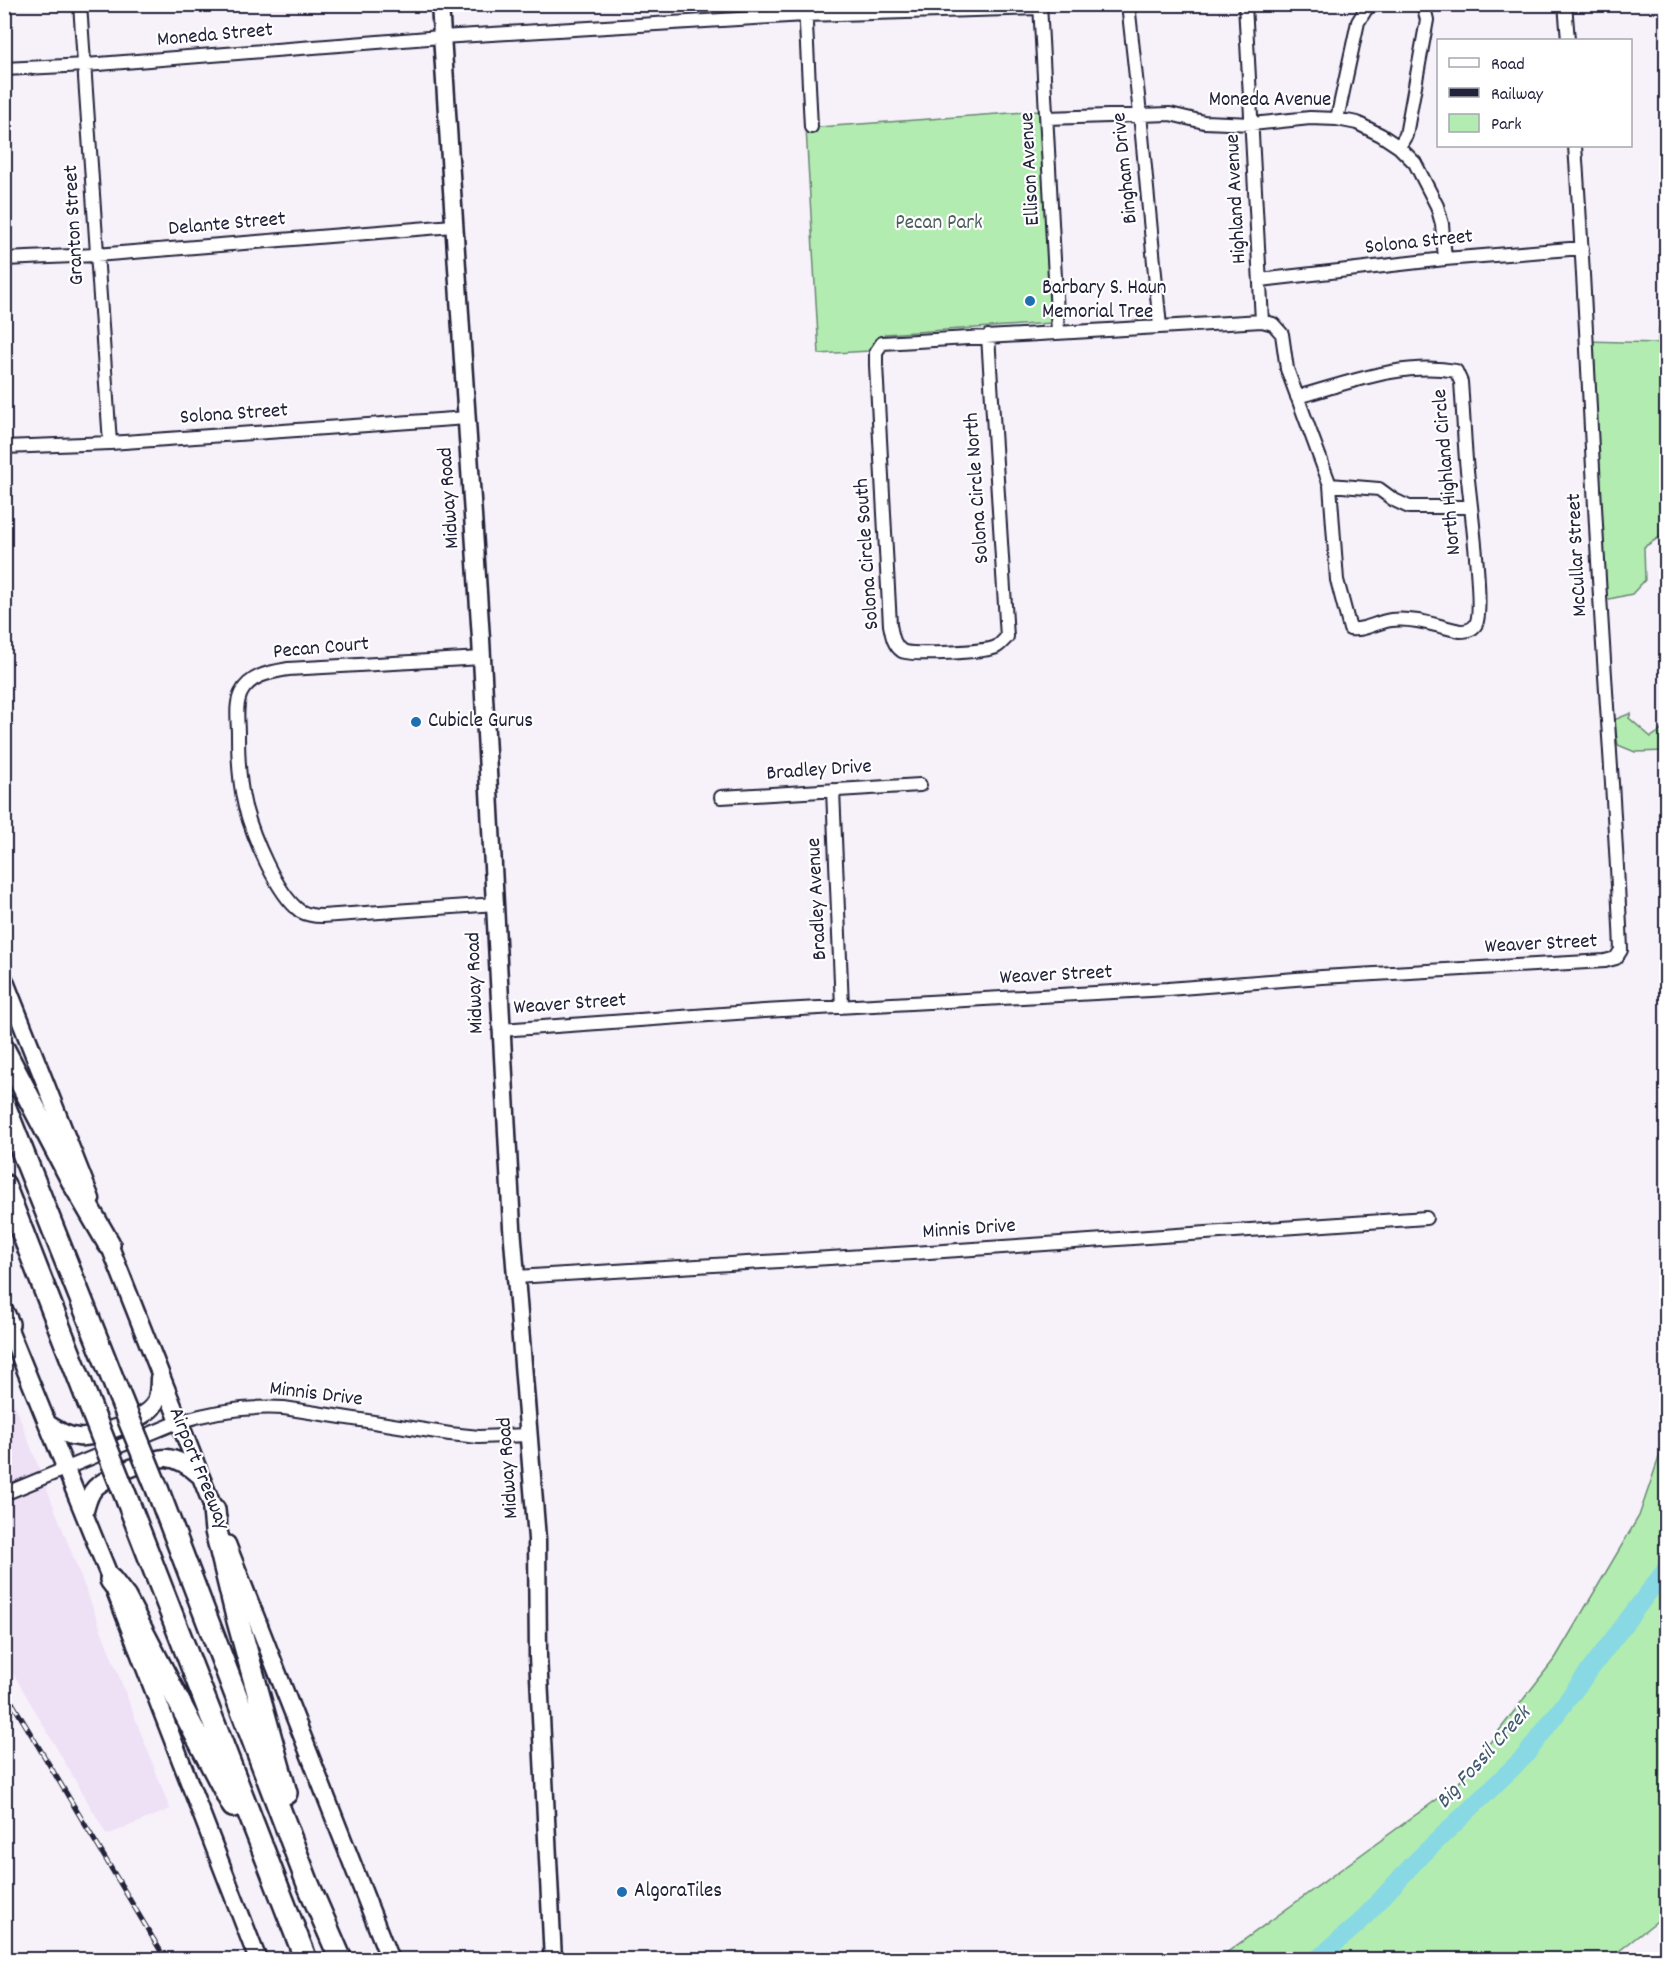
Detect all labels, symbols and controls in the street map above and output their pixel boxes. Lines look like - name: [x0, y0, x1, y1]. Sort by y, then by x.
- street label: Moneda Street: [156, 16, 274, 56]
- legend: [1437, 39, 1632, 147]
- text: Road: [1491, 53, 1525, 78]
- text: Railway: [1491, 83, 1544, 108]
- street label: Moneda Avenue: [1209, 86, 1331, 116]
- street label: Bingham Drive: [1105, 111, 1147, 225]
- street label: Ellison Avenue: [1013, 112, 1049, 226]
- text: Park: [1491, 113, 1522, 138]
- street label: Highland Avenue: [1219, 133, 1255, 265]
- street label: Granton Street: [57, 164, 93, 286]
- street label: Delante Street: [167, 205, 287, 245]
- park label: Pecan Park: [895, 209, 983, 239]
- street label: Solona Street: [1364, 222, 1475, 264]
- place label: Barbary S. Haun Memorial Tree: [1042, 274, 1167, 328]
- marker: Barbary S. Haun Memorial Tree: [1023, 294, 1037, 308]
- street label: North Highland Circle: [1426, 388, 1470, 556]
- street label: Solona Street: [179, 396, 289, 434]
- street label: Solona Circle North: [958, 411, 998, 565]
- street label: Midway Road: [431, 446, 469, 550]
- street label: Solona Circle South: [848, 477, 888, 631]
- street label: McCullar Street: [1560, 492, 1596, 618]
- street label: Pecan Court: [272, 630, 370, 668]
- place label: Cubicle Gurus: [428, 707, 533, 737]
- marker: Cubicle Gurus: [409, 715, 423, 729]
- street label: Bradley Drive: [765, 752, 873, 790]
- street label: Bradley Avenue: [800, 837, 836, 961]
- street label: Weaver Street: [1484, 927, 1598, 963]
- street label: Midway Road: [459, 932, 493, 1034]
- street label: Weaver Street: [999, 958, 1113, 994]
- street label: Weaver Street: [513, 986, 628, 1024]
- street label: Minnis Drive: [921, 1212, 1017, 1248]
- street label: Minnis Drive: [268, 1374, 364, 1416]
- street label: Airport Freeway: [160, 1403, 236, 1535]
- street label: Midway Road: [490, 1416, 528, 1520]
- water label: Big Fossil Creek: [1429, 1698, 1540, 1816]
- place label: AlgoraTiles: [634, 1877, 722, 1907]
- marker: AlgoraTiles: [615, 1885, 629, 1899]

